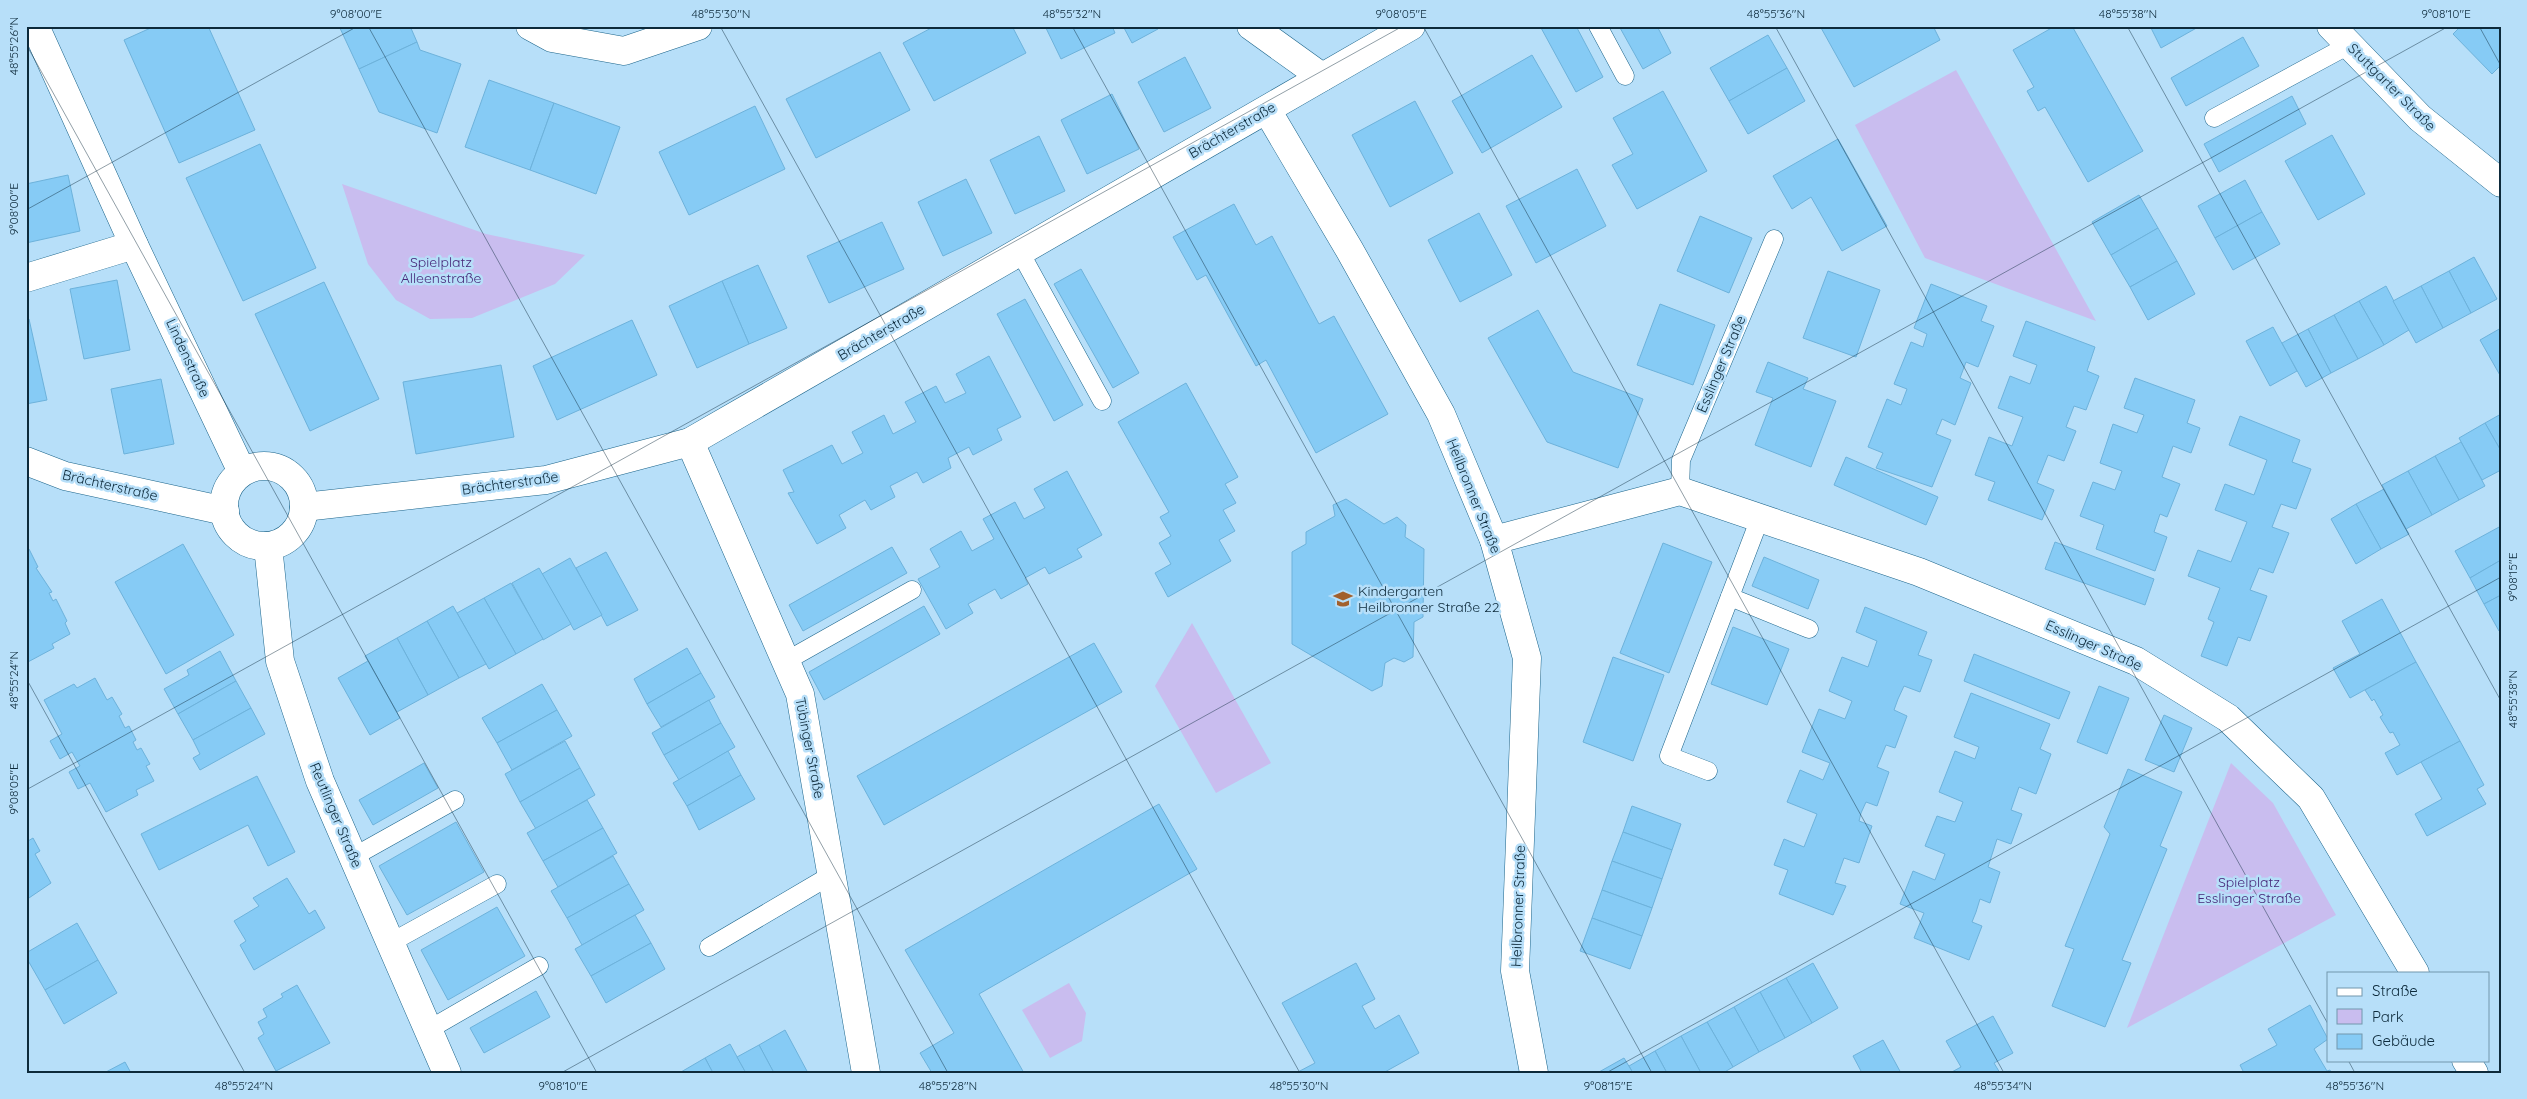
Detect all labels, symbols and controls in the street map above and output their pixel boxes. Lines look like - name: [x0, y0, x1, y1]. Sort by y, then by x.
- text: 9°08'00"E: [330, 6, 382, 21]
- text: 48°55'30"N: [692, 6, 750, 21]
- text: 48°55'32"N: [1043, 6, 1101, 21]
- text: 9°08'05"E: [1375, 6, 1427, 21]
- text: 48°55'36"N: [1747, 6, 1805, 21]
- text: 48°55'38"N: [2099, 6, 2157, 21]
- text: 9°08'10"E: [2421, 6, 2471, 21]
- text: 48°55'26"N: [6, 17, 21, 75]
- street label: Stuttgarter Straße: [2344, 39, 2440, 135]
- street label: Brächterstraße: [1185, 98, 1279, 162]
- text: 9°08'00"E: [6, 183, 21, 235]
- park label: Spielplatz Alleenstraße: [401, 253, 481, 287]
- street label: Brächterstraße: [834, 300, 928, 364]
- street label: Esslinger Straße: [1692, 313, 1750, 415]
- street label: Lindenstraße: [162, 316, 214, 400]
- street label: Heilbronner Straße: [1443, 436, 1505, 556]
- street label: Brächterstraße: [61, 465, 160, 505]
- street label: Brächterstraße: [461, 467, 560, 499]
- text: 9°08'15"E: [2505, 552, 2520, 602]
- place label: Kindergarten Heilbronner Straße 22: [1358, 582, 1500, 616]
- school or university icon: Kindergarten Heilbronner Straße 22: [1332, 588, 1354, 610]
- street label: Esslinger Straße: [2043, 616, 2145, 674]
- text: 48°55'24"N: [6, 651, 21, 709]
- text: 48°55'38"N: [2505, 670, 2520, 728]
- street label: Tübinger Straße: [791, 696, 829, 800]
- street label: Reutlinger Straße: [306, 760, 366, 870]
- text: 9°08'05"E: [6, 763, 21, 815]
- street label: Heilbronner Straße: [1507, 845, 1529, 967]
- park label: Spielplatz Esslinger Straße: [2197, 873, 2301, 907]
- legend: [2327, 972, 2490, 1062]
- text: Straße: [2372, 981, 2418, 1000]
- text: Park: [2372, 1007, 2404, 1026]
- text: Gebäude: [2372, 1031, 2435, 1050]
- text: 48°55'24"N: [215, 1078, 273, 1093]
- text: 9°08'10"E: [538, 1078, 588, 1093]
- text: 48°55'28"N: [919, 1078, 977, 1093]
- text: 48°55'30"N: [1270, 1078, 1328, 1093]
- text: 9°08'15"E: [1583, 1078, 1633, 1093]
- text: 48°55'34"N: [1974, 1078, 2032, 1093]
- text: 48°55'36"N: [2326, 1078, 2384, 1093]

